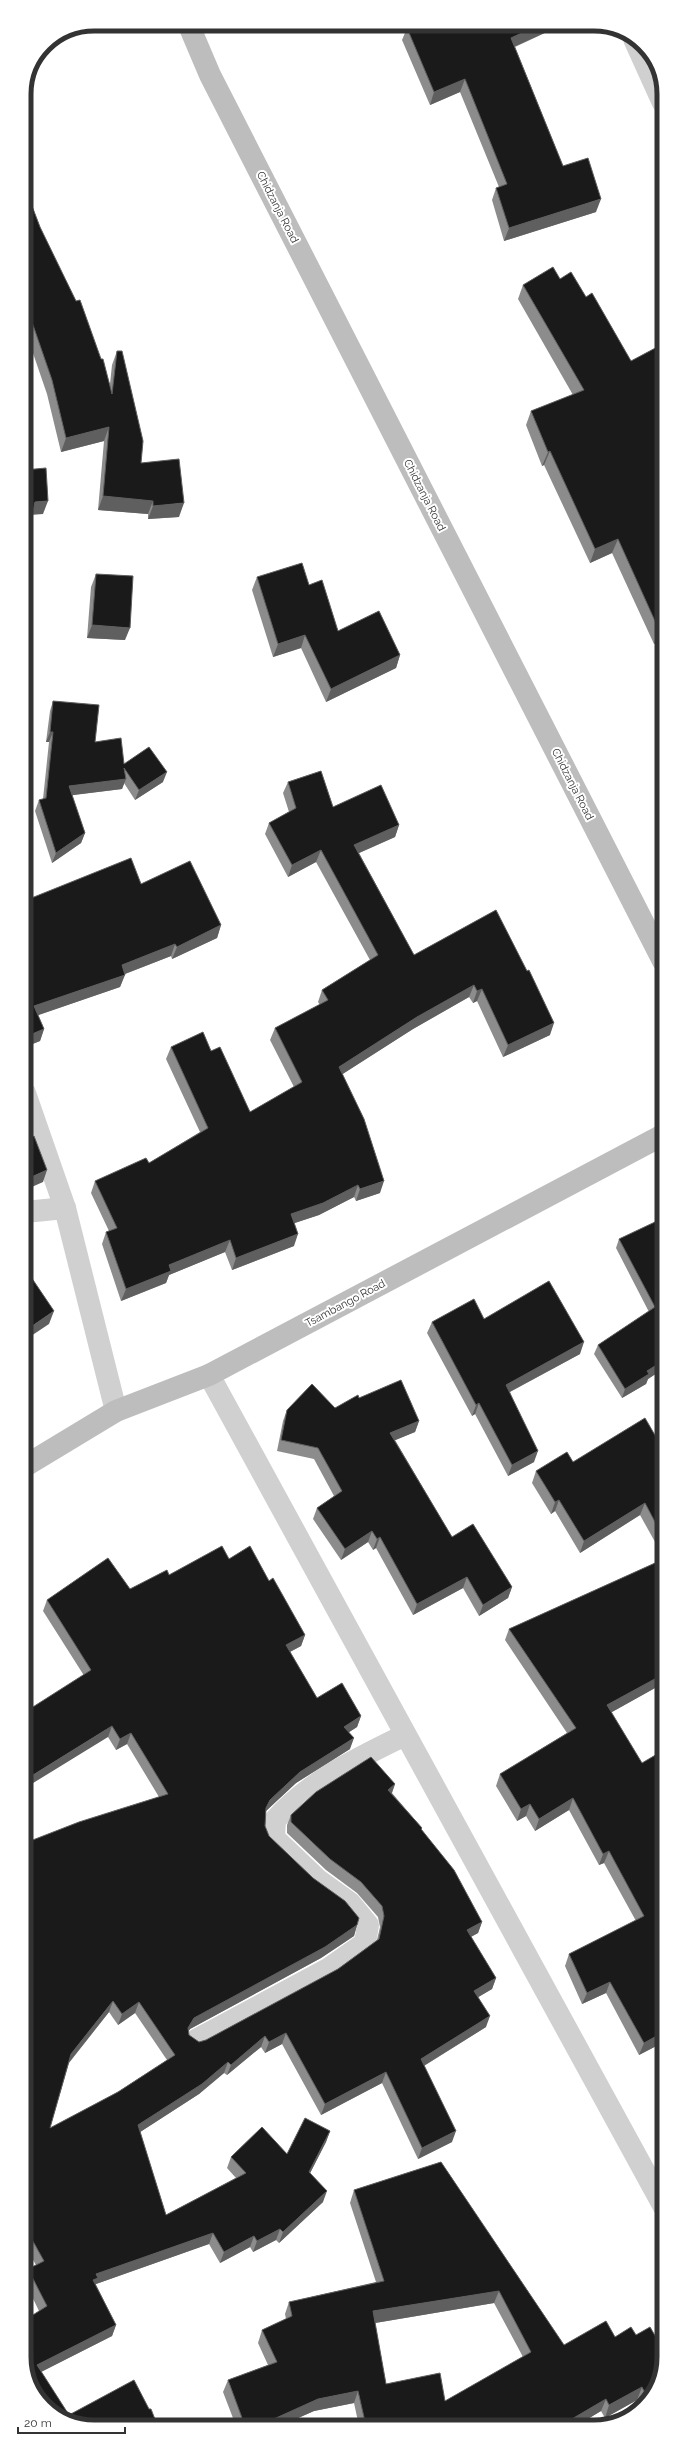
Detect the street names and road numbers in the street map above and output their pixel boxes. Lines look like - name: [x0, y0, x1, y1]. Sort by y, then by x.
- street label: Chidzanja Road: [254, 169, 301, 245]
- street label: Chidzanja Road: [401, 457, 448, 533]
- street label: Chidzanja Road: [549, 746, 596, 822]
- street label: Tsambango Road: [303, 1277, 388, 1330]

